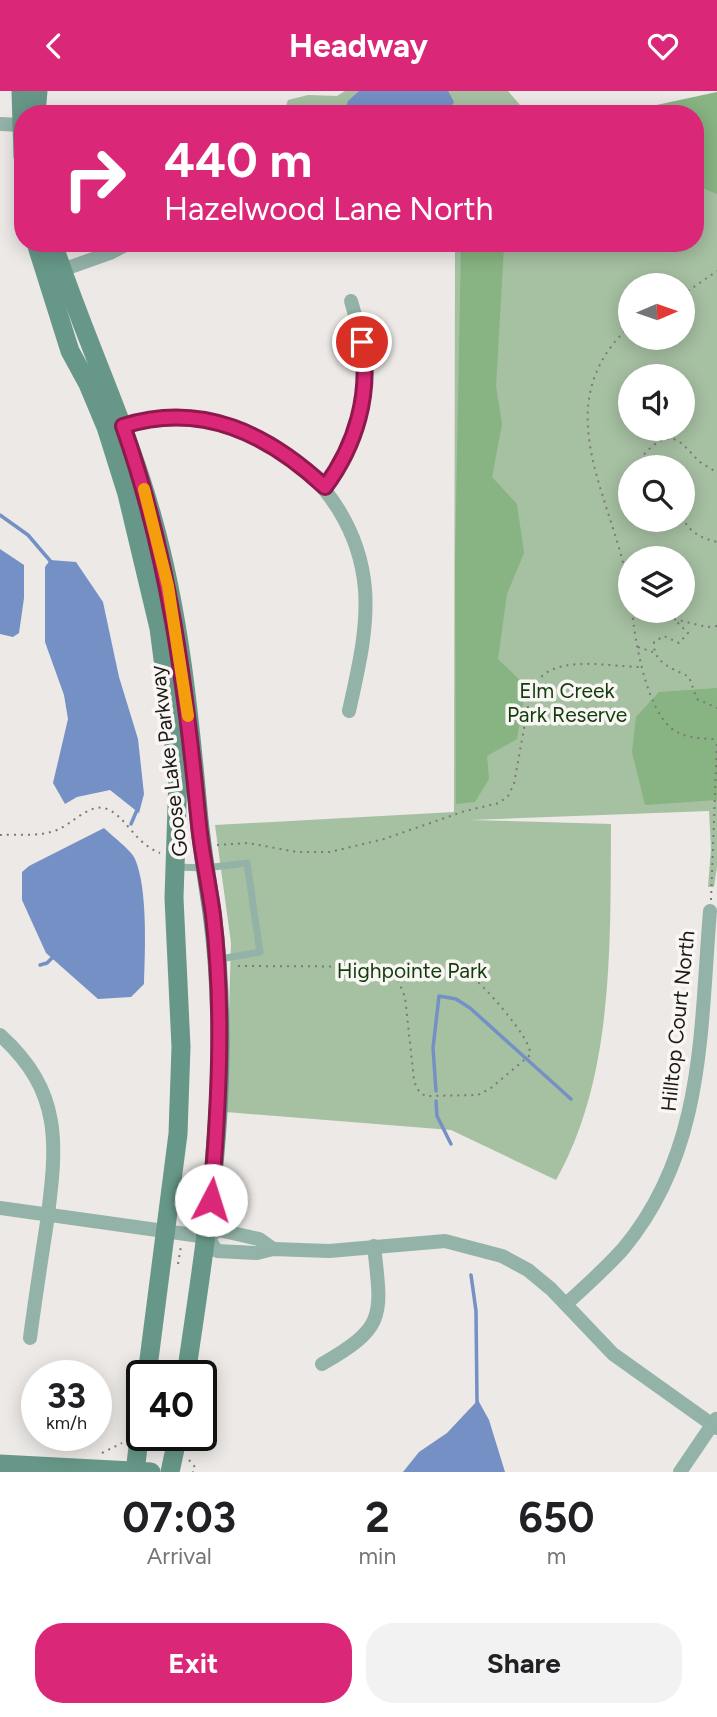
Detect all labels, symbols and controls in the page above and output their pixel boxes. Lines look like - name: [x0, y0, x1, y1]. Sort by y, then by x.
- icon: back: [35, 27, 73, 65]
- text: Headway: [289, 27, 428, 65]
- icon: heart: [644, 27, 682, 65]
- text: 440 m: [164, 130, 312, 189]
- icon: right: [49, 133, 140, 224]
- text: Hazelwood Lane North: [164, 190, 493, 228]
- north arrow: [618, 273, 695, 350]
- map controls: [618, 273, 695, 623]
- pin: [332, 312, 392, 372]
- icon: arrive: [343, 323, 381, 361]
- button: sound: [618, 364, 695, 441]
- button: search: [618, 455, 695, 532]
- button: layers: [618, 546, 695, 623]
- street label: Goose Lake Parkway: [144, 664, 193, 858]
- park label: Elm Creek Park Reserve: [507, 678, 627, 727]
- street label: Hilltop Court North: [656, 929, 699, 1113]
- park label: Highpointe Park: [337, 958, 488, 983]
- position arrow: [174, 1163, 248, 1237]
- speed limit sign: 40: [126, 1360, 217, 1451]
- text: 33: [47, 1375, 86, 1417]
- text: km/h: [46, 1412, 87, 1434]
- text: 07:03: [122, 1492, 236, 1543]
- text: 2: [365, 1492, 390, 1543]
- text: 650: [519, 1492, 595, 1543]
- text: Arrival: [147, 1542, 212, 1570]
- text: min: [359, 1542, 396, 1570]
- text: m: [547, 1542, 566, 1570]
- button: Exit: [35, 1623, 352, 1703]
- button: Share: [366, 1623, 682, 1703]

